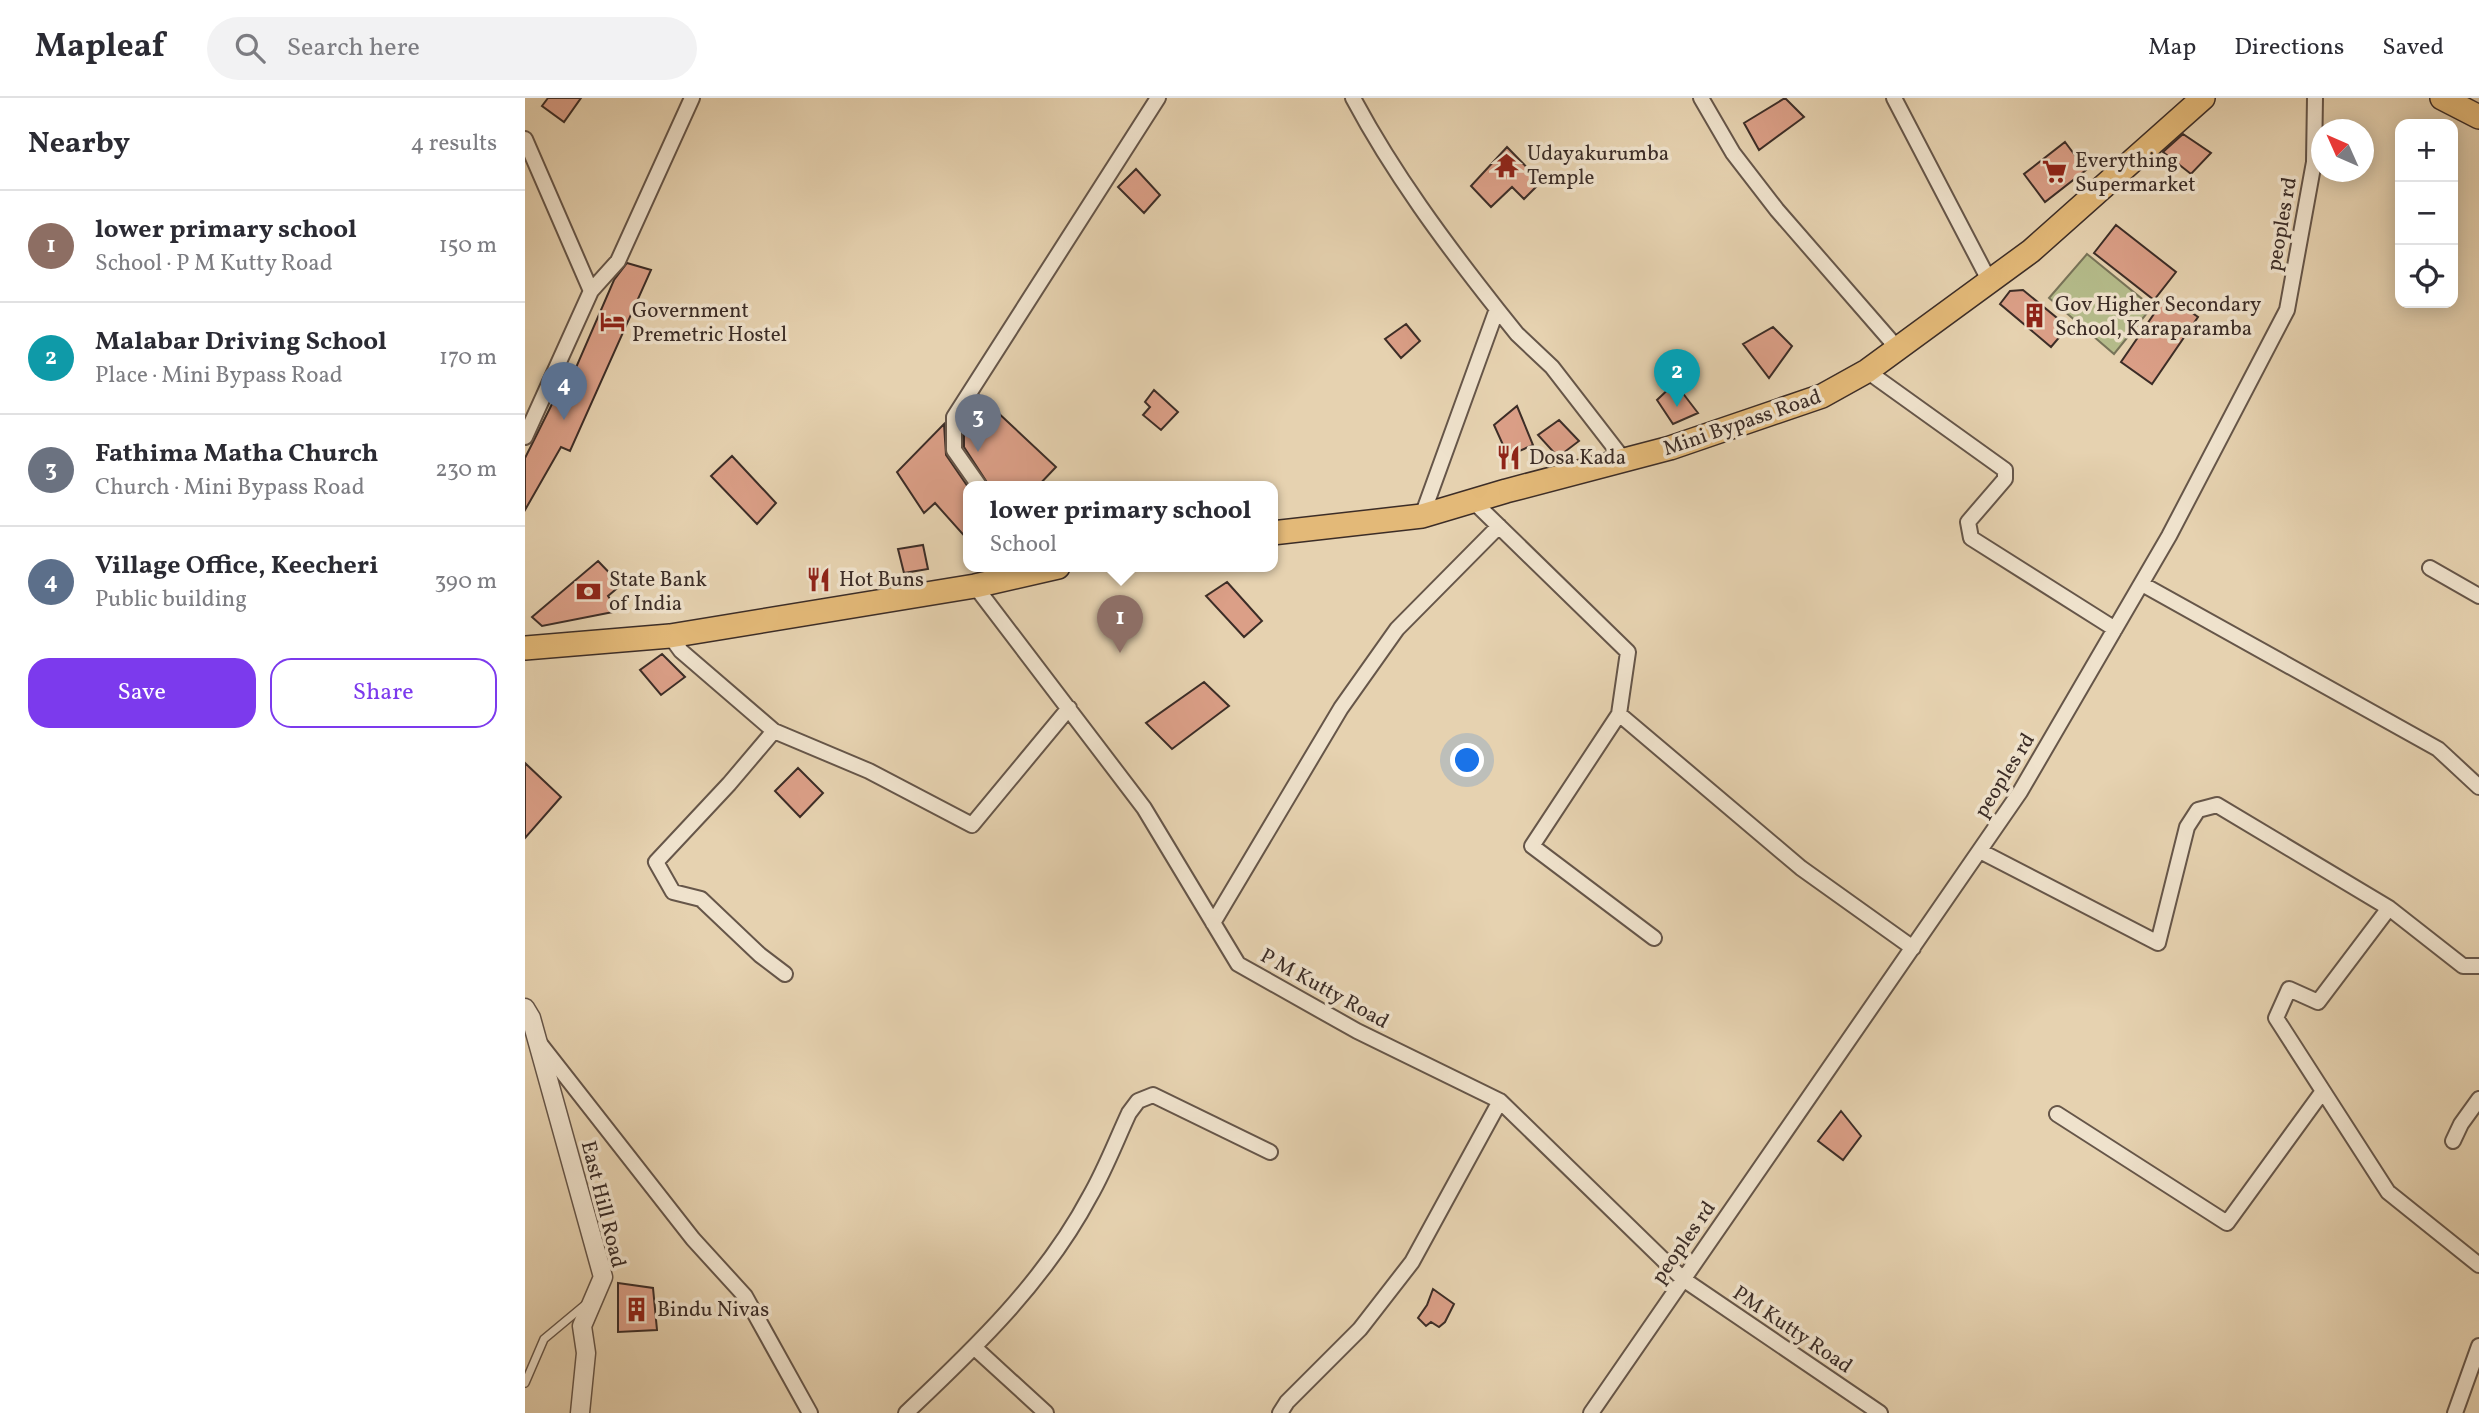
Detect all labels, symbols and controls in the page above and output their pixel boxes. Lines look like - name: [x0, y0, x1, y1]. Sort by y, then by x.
- search box: [207, 17, 697, 80]
- text: Mapleaf: [35, 25, 165, 71]
- icon: search: [231, 29, 269, 67]
- text: Search here: [287, 30, 420, 66]
- text: Map: [2148, 31, 2196, 65]
- text: Directions: [2234, 31, 2344, 65]
- text: Saved: [2382, 31, 2444, 65]
- north arrow: [2311, 119, 2374, 182]
- map controls: [2395, 119, 2458, 308]
- button: +: [2395, 119, 2458, 182]
- text: Nearby: [28, 123, 130, 165]
- text: 4 results: [411, 128, 497, 160]
- place label: Udayakurumba Temple: [1527, 140, 1669, 193]
- place label: Everything Supermarket: [2075, 147, 2196, 200]
- temple icon: Udayakurumba Temple: [1493, 151, 1521, 179]
- supermarket icon: Everything Supermarket: [2041, 158, 2069, 186]
- street label: peoples rd: [2260, 175, 2305, 274]
- button: −: [2395, 182, 2458, 245]
- text: lower primary school: [95, 212, 357, 248]
- text: 1: [46, 230, 56, 262]
- text: 150 m: [439, 230, 497, 262]
- button: locate: [2395, 245, 2458, 308]
- text: School · P M Kutty Road: [95, 248, 333, 280]
- place label: Gov Higher Secondary School, Karaparamba: [2055, 291, 2262, 344]
- place label: Government Premetric Hostel: [632, 297, 787, 350]
- building icon: Gov Higher Secondary School, Karaparamba: [2021, 302, 2049, 330]
- hotel icon: Government Premetric Hostel: [598, 308, 626, 336]
- text: Malabar Driving School: [95, 324, 387, 360]
- text: 2: [45, 342, 57, 374]
- text: 170 m: [439, 342, 497, 374]
- pin: 2: [1654, 349, 1700, 407]
- text: Place · Mini Bypass Road: [95, 360, 343, 392]
- pin: 4: [541, 362, 587, 420]
- street label: Mini Bypass Road: [1660, 383, 1825, 464]
- pin: 3: [955, 394, 1001, 452]
- text: Fathima Matha Church: [95, 436, 379, 472]
- restaurant icon: Dosa Kada: [1495, 443, 1523, 471]
- place label: Dosa Kada: [1529, 444, 1626, 473]
- text: 3: [45, 454, 57, 486]
- text: 230 m: [435, 454, 497, 486]
- text: Church · Mini Bypass Road: [95, 472, 365, 504]
- popup: [963, 481, 1278, 572]
- text: lower primary school: [990, 493, 1251, 529]
- text: School: [990, 529, 1057, 561]
- text: Village Office, Keecheri: [95, 548, 378, 584]
- restaurant icon: Hot Buns: [805, 565, 833, 593]
- text: 4: [44, 566, 58, 598]
- text: 390 m: [434, 566, 497, 598]
- place label: State Bank of India: [609, 566, 707, 619]
- place label: Hot Buns: [839, 566, 924, 595]
- bank icon: State Bank of India: [575, 577, 603, 605]
- text: Public building: [95, 584, 247, 616]
- pin: 1: [1097, 595, 1143, 653]
- button: Save: [28, 658, 256, 728]
- button: Share: [270, 658, 497, 728]
- street label: peoples rd: [1968, 728, 2043, 824]
- your location: [1450, 743, 1484, 777]
- street label: P M Kutty Road: [1255, 942, 1394, 1037]
- street label: East Hill Road: [573, 1138, 632, 1271]
- street label: peoples rd: [1645, 1196, 1723, 1290]
- street label: PM Kutty Road: [1726, 1279, 1858, 1381]
- building icon: Bindu Nivas: [623, 1295, 651, 1323]
- place label: Bindu Nivas: [657, 1296, 769, 1325]

